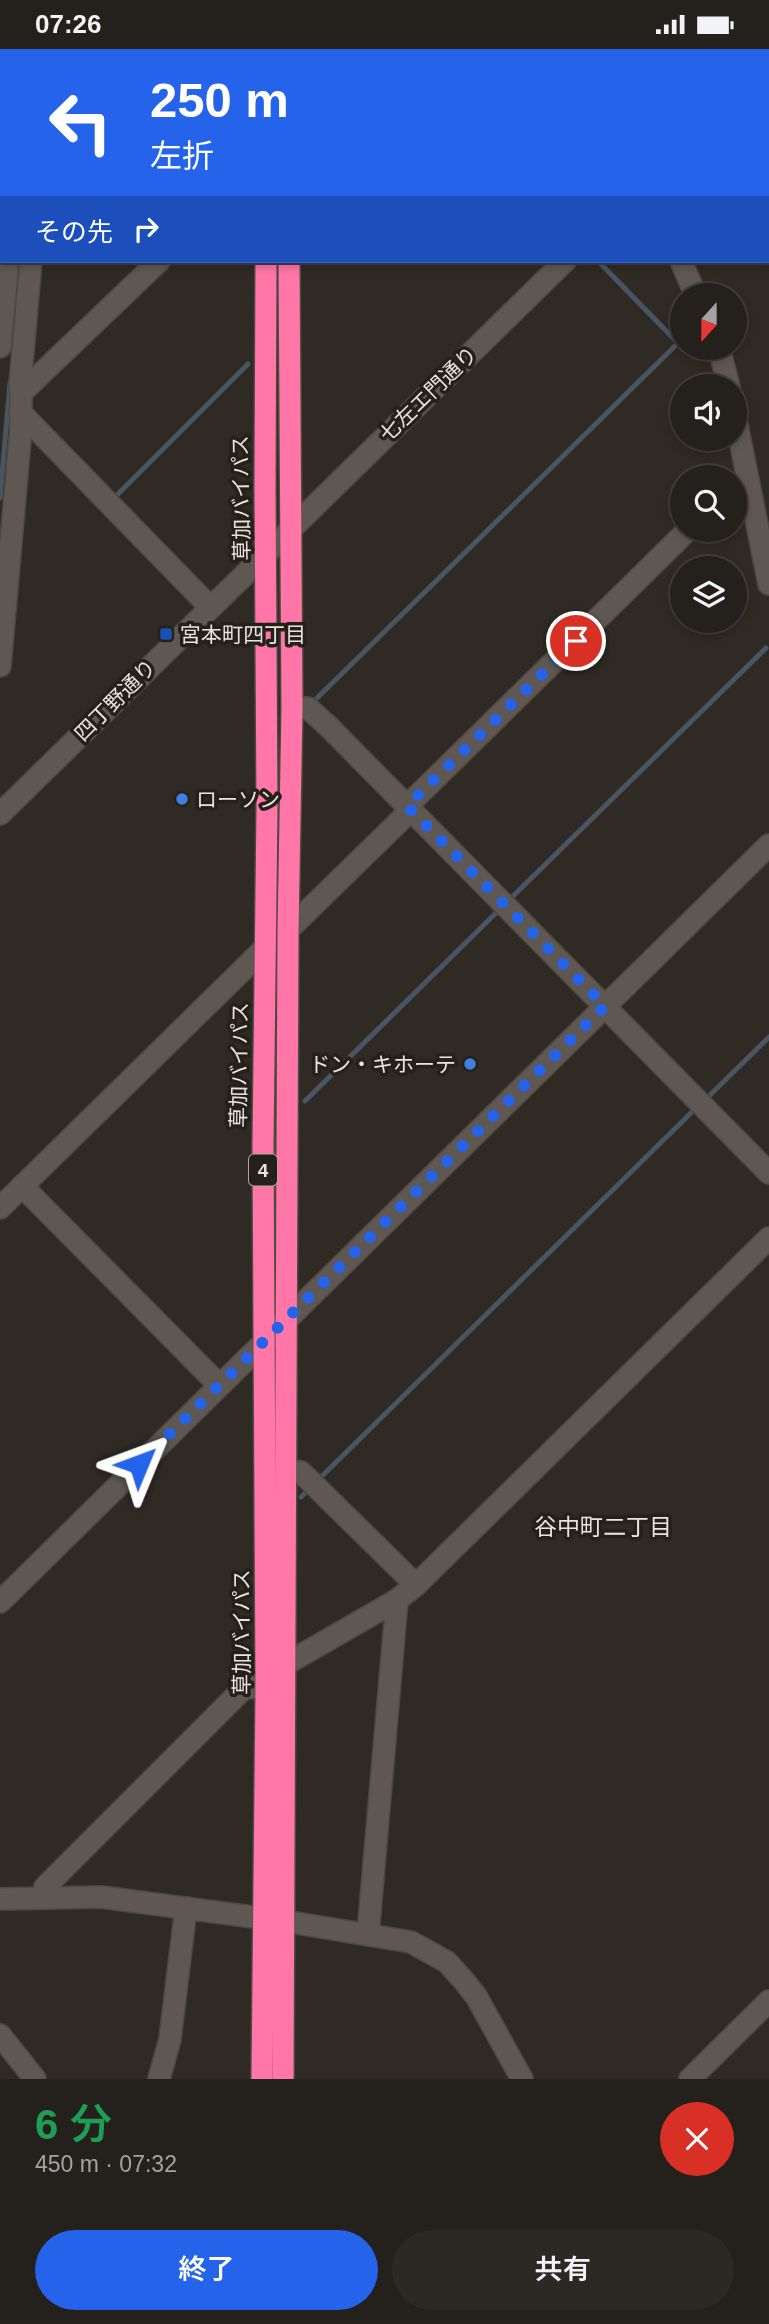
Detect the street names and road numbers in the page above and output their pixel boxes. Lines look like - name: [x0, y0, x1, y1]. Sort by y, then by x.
- street label: 七左エ門通り: [375, 342, 481, 446]
- street label: 草加バイパス: [228, 435, 254, 561]
- street label: 四丁野通り: [70, 655, 160, 745]
- street label: 草加バイパス: [226, 1002, 252, 1128]
- road number: 4: [249, 1155, 277, 1185]
- street label: 草加バイパス: [230, 1569, 253, 1695]

